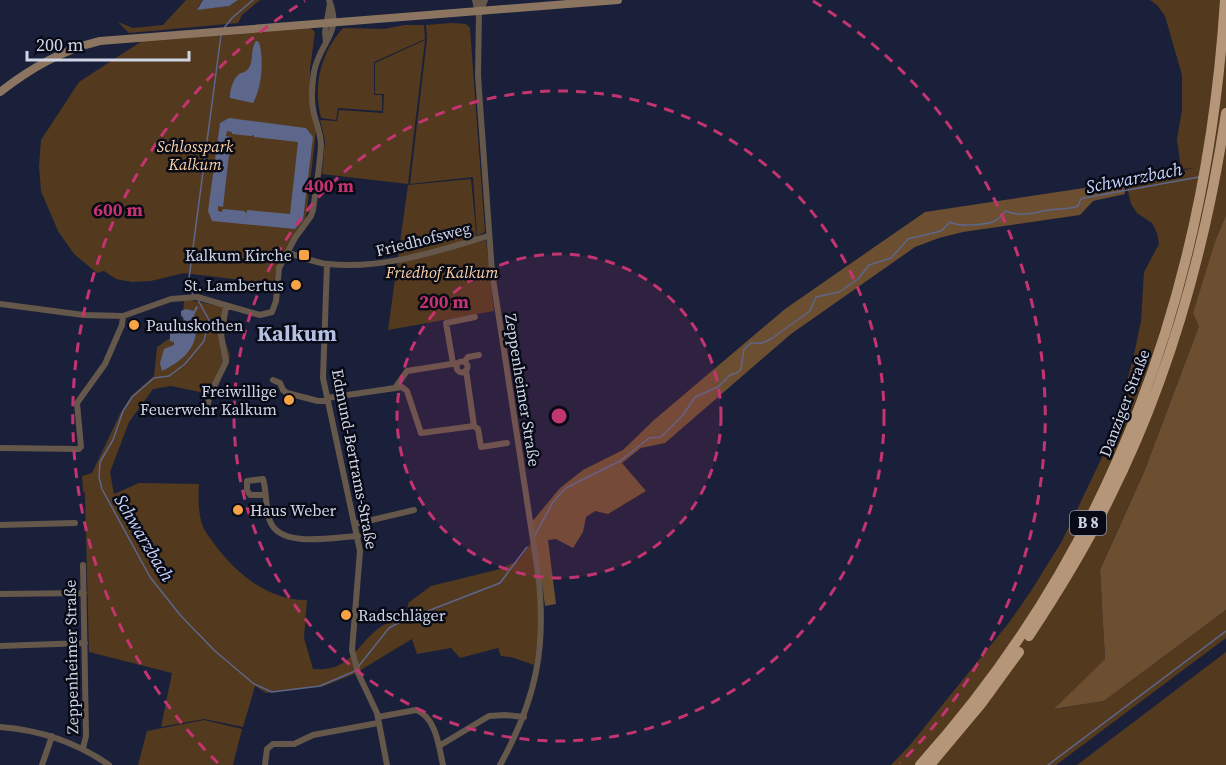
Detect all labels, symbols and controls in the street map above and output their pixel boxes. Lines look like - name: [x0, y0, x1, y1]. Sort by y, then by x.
- scale bar: [27, 24, 189, 62]
- text: 200 m: [36, 32, 83, 57]
- park label: Schlosspark Kalkum: [157, 135, 234, 175]
- water label: Schwarzbach: [1084, 156, 1184, 199]
- text: 400 m: [304, 173, 354, 198]
- text: 600 m: [93, 197, 143, 222]
- street label: Friedhofsweg: [373, 217, 473, 261]
- place label: Kalkum Kirche: [185, 244, 292, 266]
- marker: Kalkum Kirche: [297, 248, 311, 262]
- park label: Friedhof Kalkum: [385, 261, 498, 283]
- place label: St. Lambertus: [184, 274, 284, 296]
- marker: St. Lambertus: [289, 278, 303, 292]
- text: 200 m: [419, 289, 469, 314]
- street label: Zeppenheimer Straße: [500, 312, 546, 468]
- place label: Pauluskothen: [146, 314, 244, 336]
- marker: Pauluskothen: [127, 318, 141, 332]
- district label: Kalkum: [257, 318, 337, 348]
- street label: Danziger Straße: [1093, 346, 1155, 460]
- street label: Edmund-Bertrams-Straße: [327, 367, 383, 551]
- place label: Freiwillige Feuerwehr Kalkum: [140, 380, 277, 420]
- marker: Freiwillige Feuerwehr Kalkum: [282, 393, 296, 407]
- centre of rings: [549, 406, 569, 426]
- water label: Schwarzbach: [109, 489, 180, 586]
- place label: Haus Weber: [250, 499, 337, 521]
- marker: Haus Weber: [231, 503, 245, 517]
- road number: B 8: [1070, 511, 1106, 535]
- street label: Zeppenheimer Straße: [59, 580, 83, 734]
- place label: Radschläger: [358, 604, 446, 626]
- marker: Radschläger: [339, 608, 353, 622]

